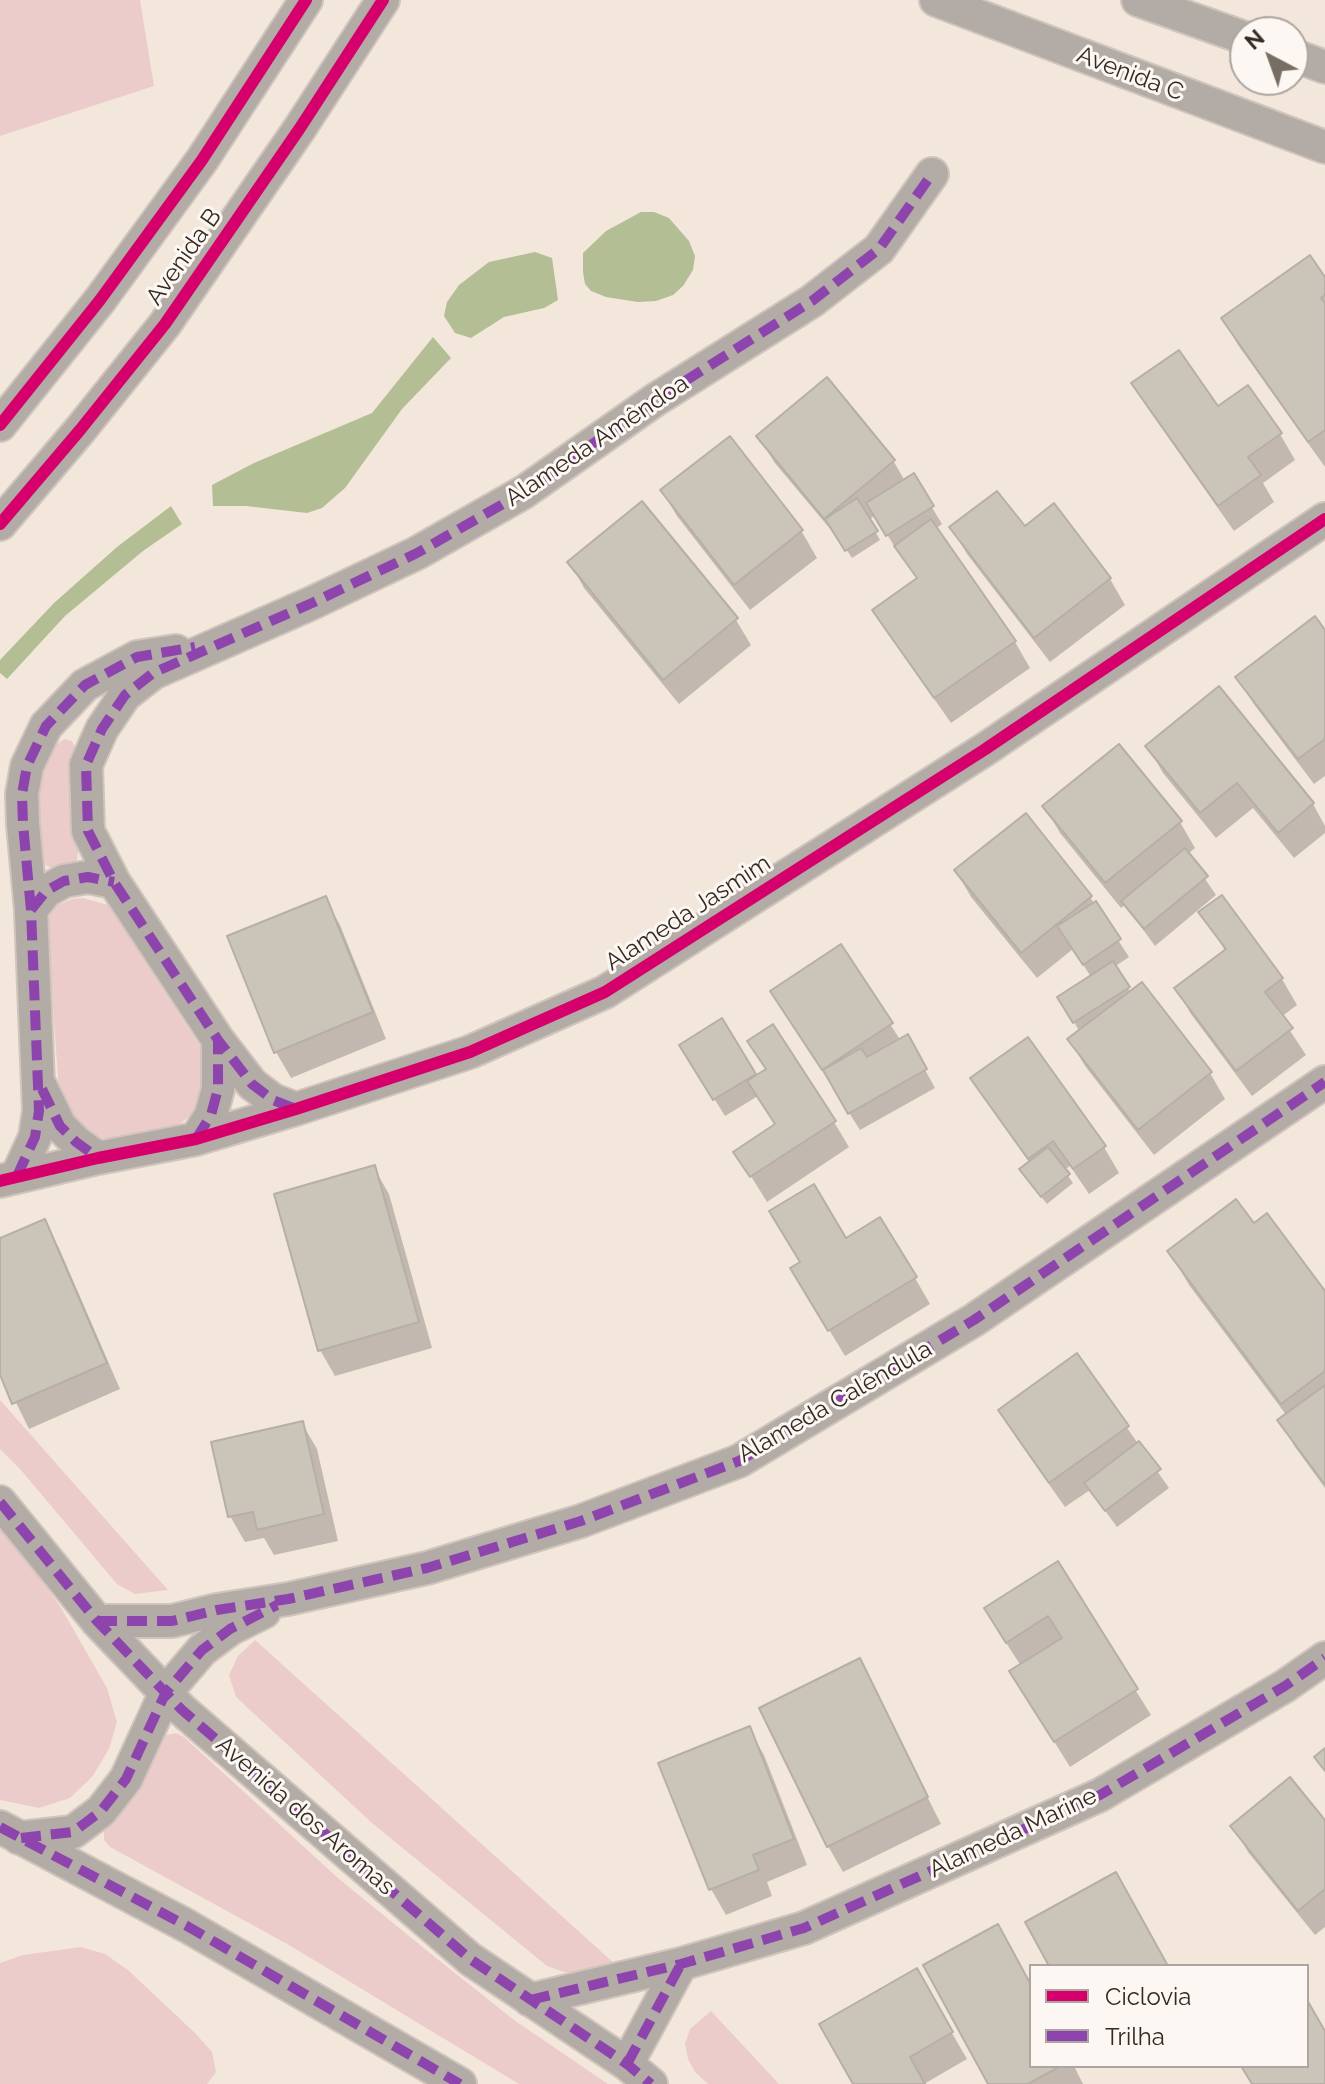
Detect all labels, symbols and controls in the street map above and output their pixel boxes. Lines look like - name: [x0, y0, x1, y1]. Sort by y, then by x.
- north arrow: [1229, 16, 1309, 96]
- text: N: [1240, 24, 1269, 55]
- street label: Avenida C: [1073, 41, 1187, 107]
- street label: Avenida B: [140, 203, 228, 311]
- street label: Alameda Amêndoa: [500, 369, 694, 513]
- street label: Alameda Jasmim: [600, 849, 776, 977]
- street label: Alameda Calêndula: [733, 1335, 937, 1469]
- street label: Avenida dos Aromas: [210, 1731, 400, 1901]
- street label: Alameda Marine: [925, 1782, 1101, 1884]
- legend: [1029, 1964, 1309, 2068]
- text: Ciclovia: [1105, 1982, 1191, 2011]
- text: Trilha: [1105, 2022, 1165, 2051]

